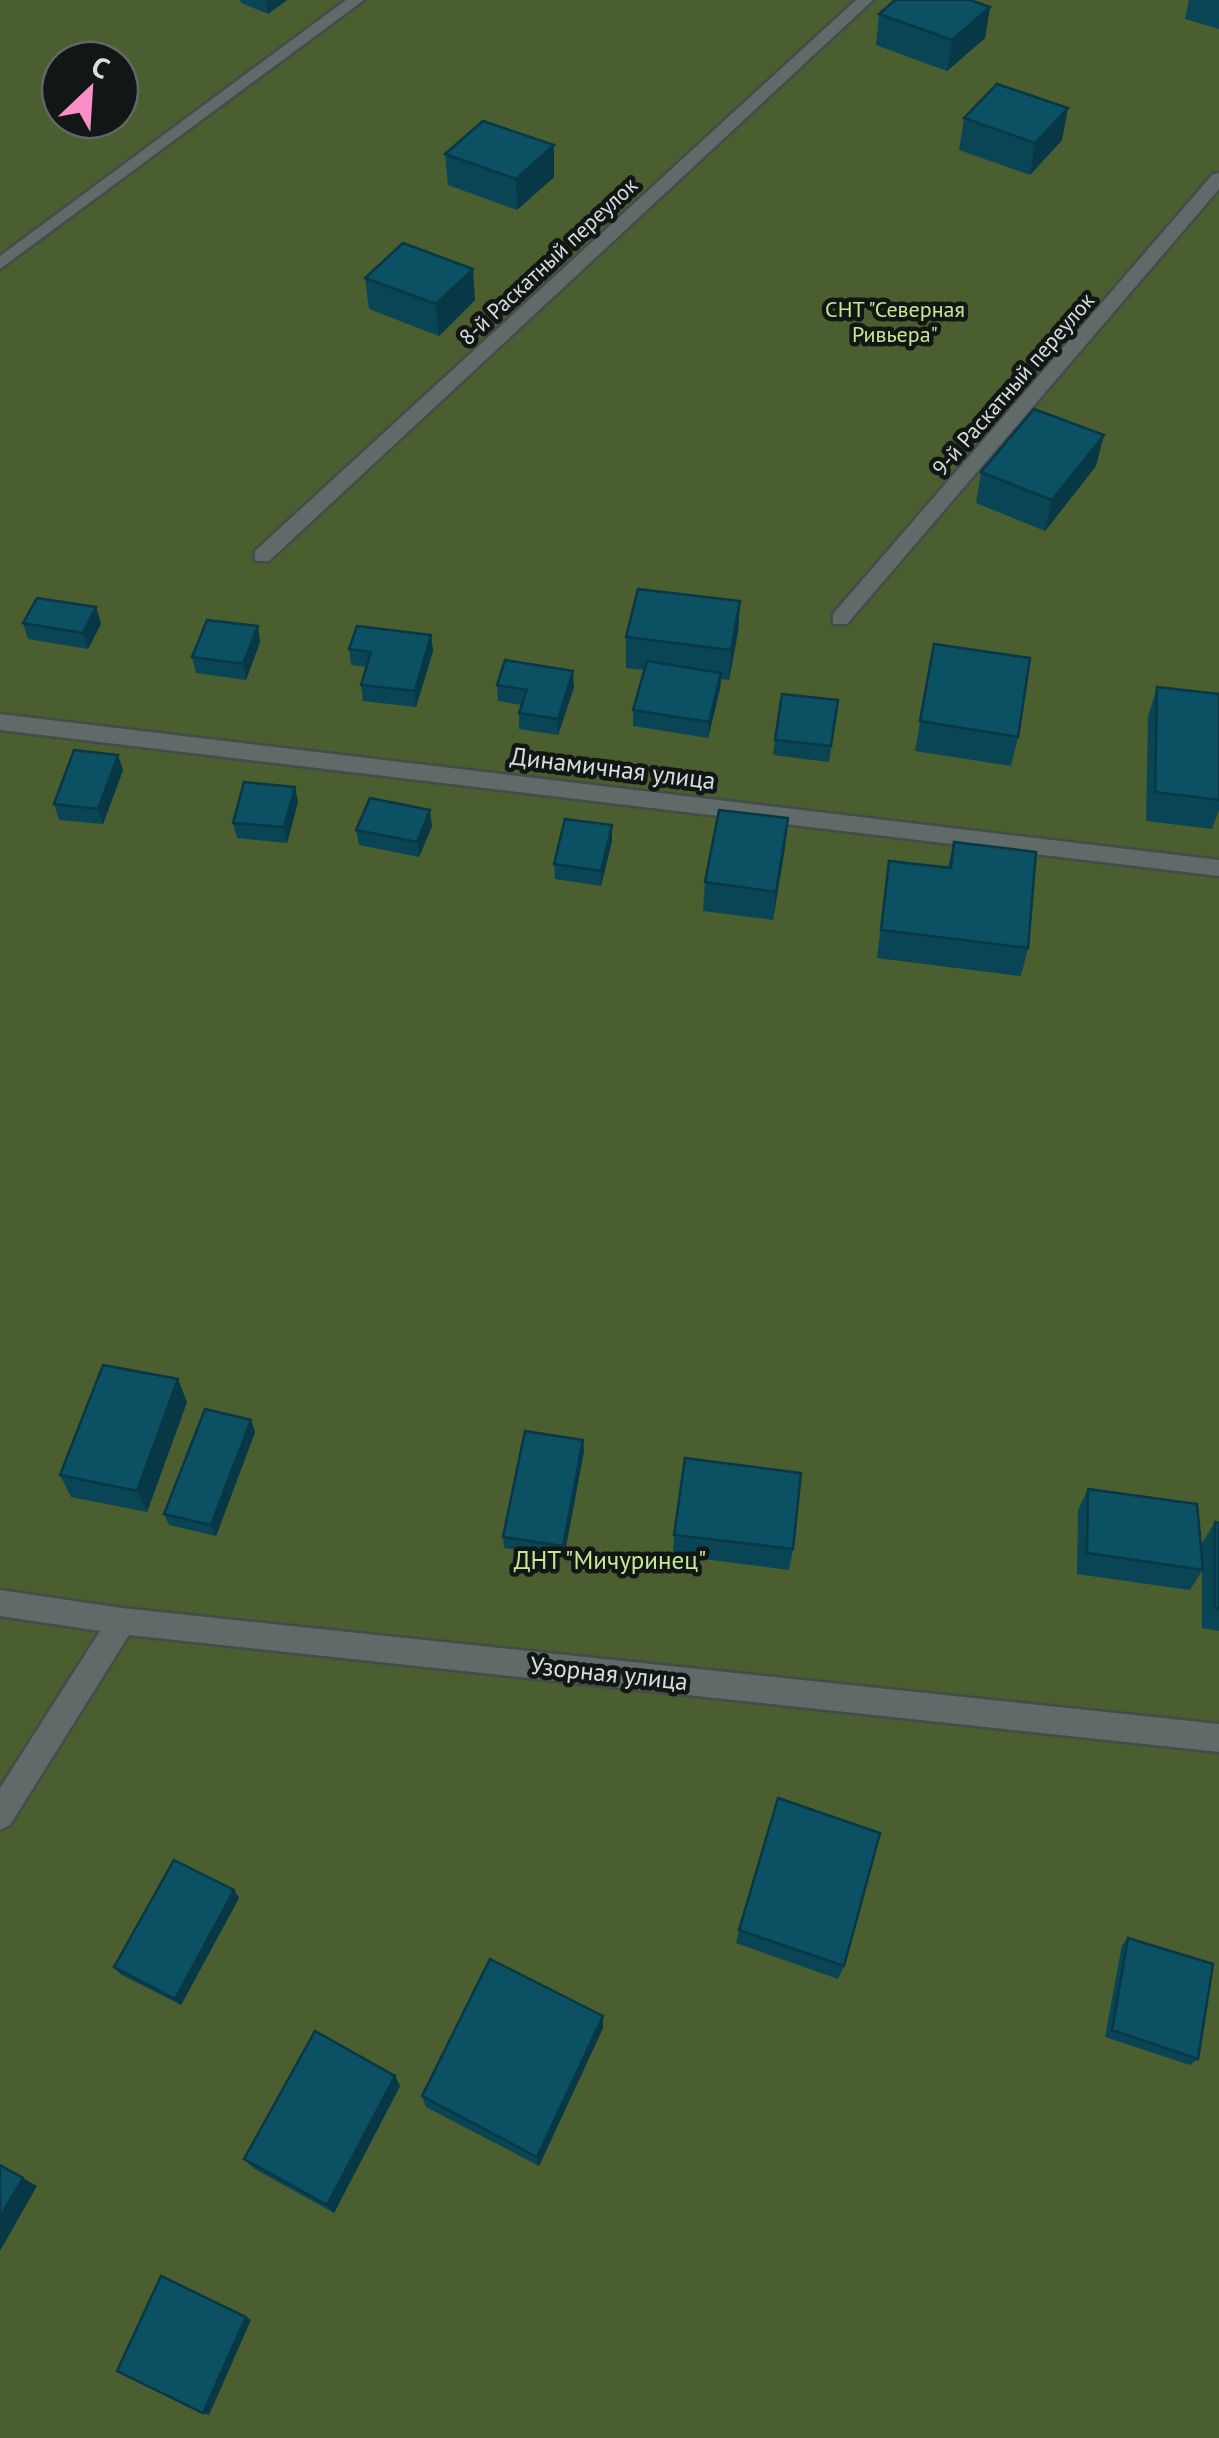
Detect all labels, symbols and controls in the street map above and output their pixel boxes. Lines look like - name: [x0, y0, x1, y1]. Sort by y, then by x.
- north arrow: [40, 40, 140, 140]
- text: С: [86, 47, 116, 87]
- street label: 8-й Раскатный переулок: [453, 171, 643, 351]
- street label: 9-й Раскатный переулок: [926, 286, 1101, 481]
- park label: СНТ "Северная Ривьера": [825, 295, 965, 348]
- street label: Динамичная улица: [509, 740, 717, 796]
- park label: ДНТ "Мичуринец": [514, 1544, 706, 1576]
- street label: Узорная улица: [528, 1649, 690, 1697]

